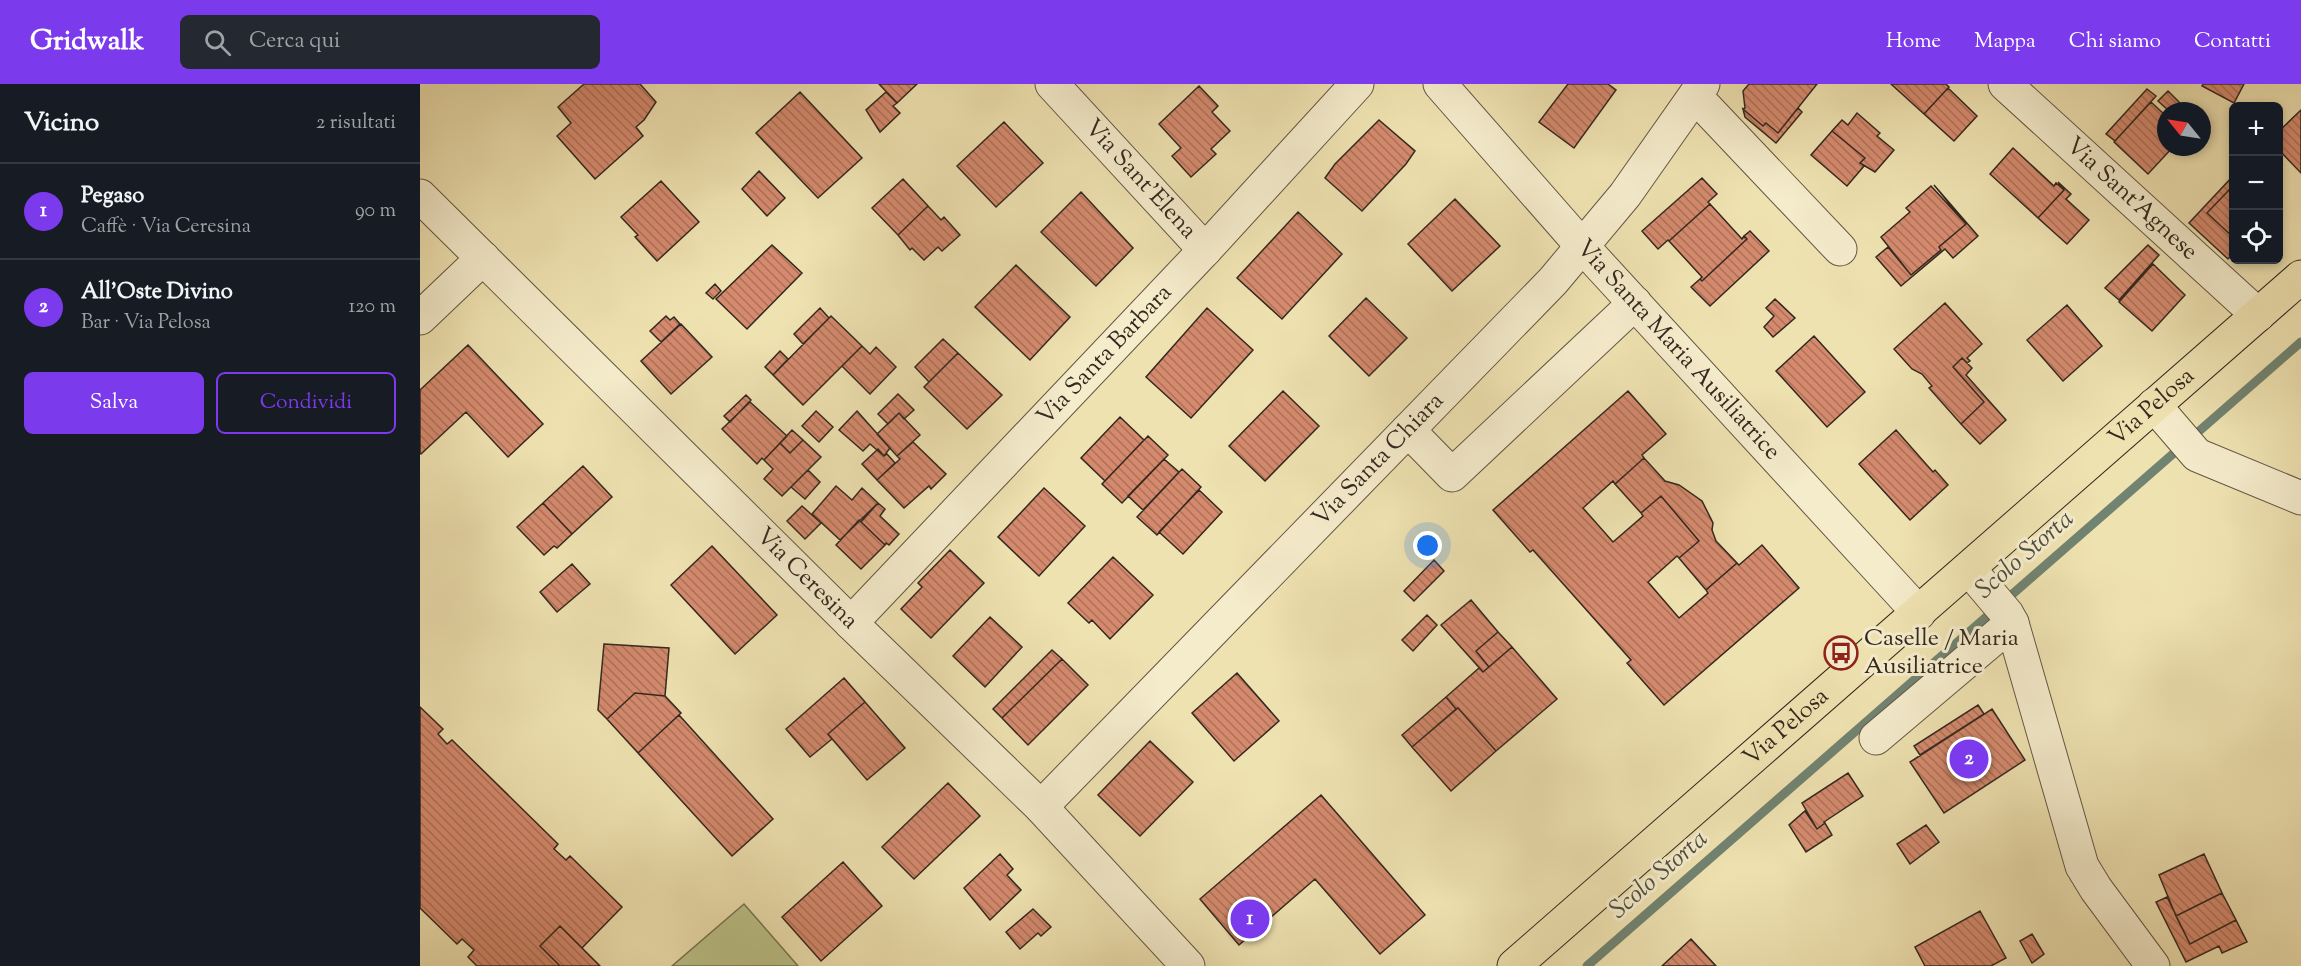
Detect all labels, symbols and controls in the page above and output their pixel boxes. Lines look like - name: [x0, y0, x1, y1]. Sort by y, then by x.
- search box: [180, 15, 600, 69]
- text: Gridwalk: [30, 22, 144, 62]
- icon: search: [201, 26, 234, 59]
- text: Cerca qui: [249, 26, 340, 58]
- text: Home: [1886, 27, 1941, 57]
- text: Mappa: [1974, 27, 2036, 57]
- text: Chi siamo: [2069, 27, 2161, 57]
- text: Contatti: [2194, 27, 2271, 57]
- north arrow: [2157, 102, 2211, 156]
- map controls: [2229, 102, 2283, 264]
- button: +: [2229, 102, 2283, 156]
- text: Vicino: [24, 105, 99, 142]
- text: 2 risultati: [316, 109, 396, 138]
- street label: Via Sant'Elena: [1076, 112, 1204, 247]
- street label: Via Sant'Agnese: [2058, 130, 2205, 269]
- button: −: [2229, 156, 2283, 210]
- text: Pegaso: [81, 181, 144, 213]
- text: 1: [40, 197, 47, 226]
- text: 90 m: [355, 197, 396, 226]
- button: locate: [2229, 210, 2283, 264]
- text: Caffè · Via Ceresina: [81, 213, 251, 242]
- street label: Via Santa Maria Ausiliatrice: [1568, 232, 1788, 468]
- text: All'Oste Divino: [81, 277, 233, 309]
- street label: Via Santa Barbara: [1030, 277, 1180, 434]
- text: 2: [39, 293, 48, 322]
- text: 120 m: [348, 293, 396, 322]
- text: Bar · Via Pelosa: [81, 309, 211, 338]
- street label: Via Pelosa: [2101, 360, 2203, 455]
- button: Salva: [24, 372, 204, 434]
- button: Condividi: [216, 372, 396, 434]
- street label: Via Santa Chiara: [1305, 385, 1452, 535]
- water label: Scolo Storta: [1968, 502, 2082, 608]
- street label: Via Ceresina: [747, 520, 866, 638]
- your location: [1413, 531, 1442, 560]
- place label: Caselle / Maria Ausiliatrice: [1864, 622, 2019, 684]
- bus stop icon: Caselle / Maria Ausiliatrice: [1823, 635, 1859, 671]
- street label: Via Pelosa: [1736, 680, 1837, 775]
- pin: 2: [1950, 736, 1988, 782]
- water label: Scolo Storta: [1602, 822, 1716, 928]
- pin: 1: [1230, 896, 1270, 942]

